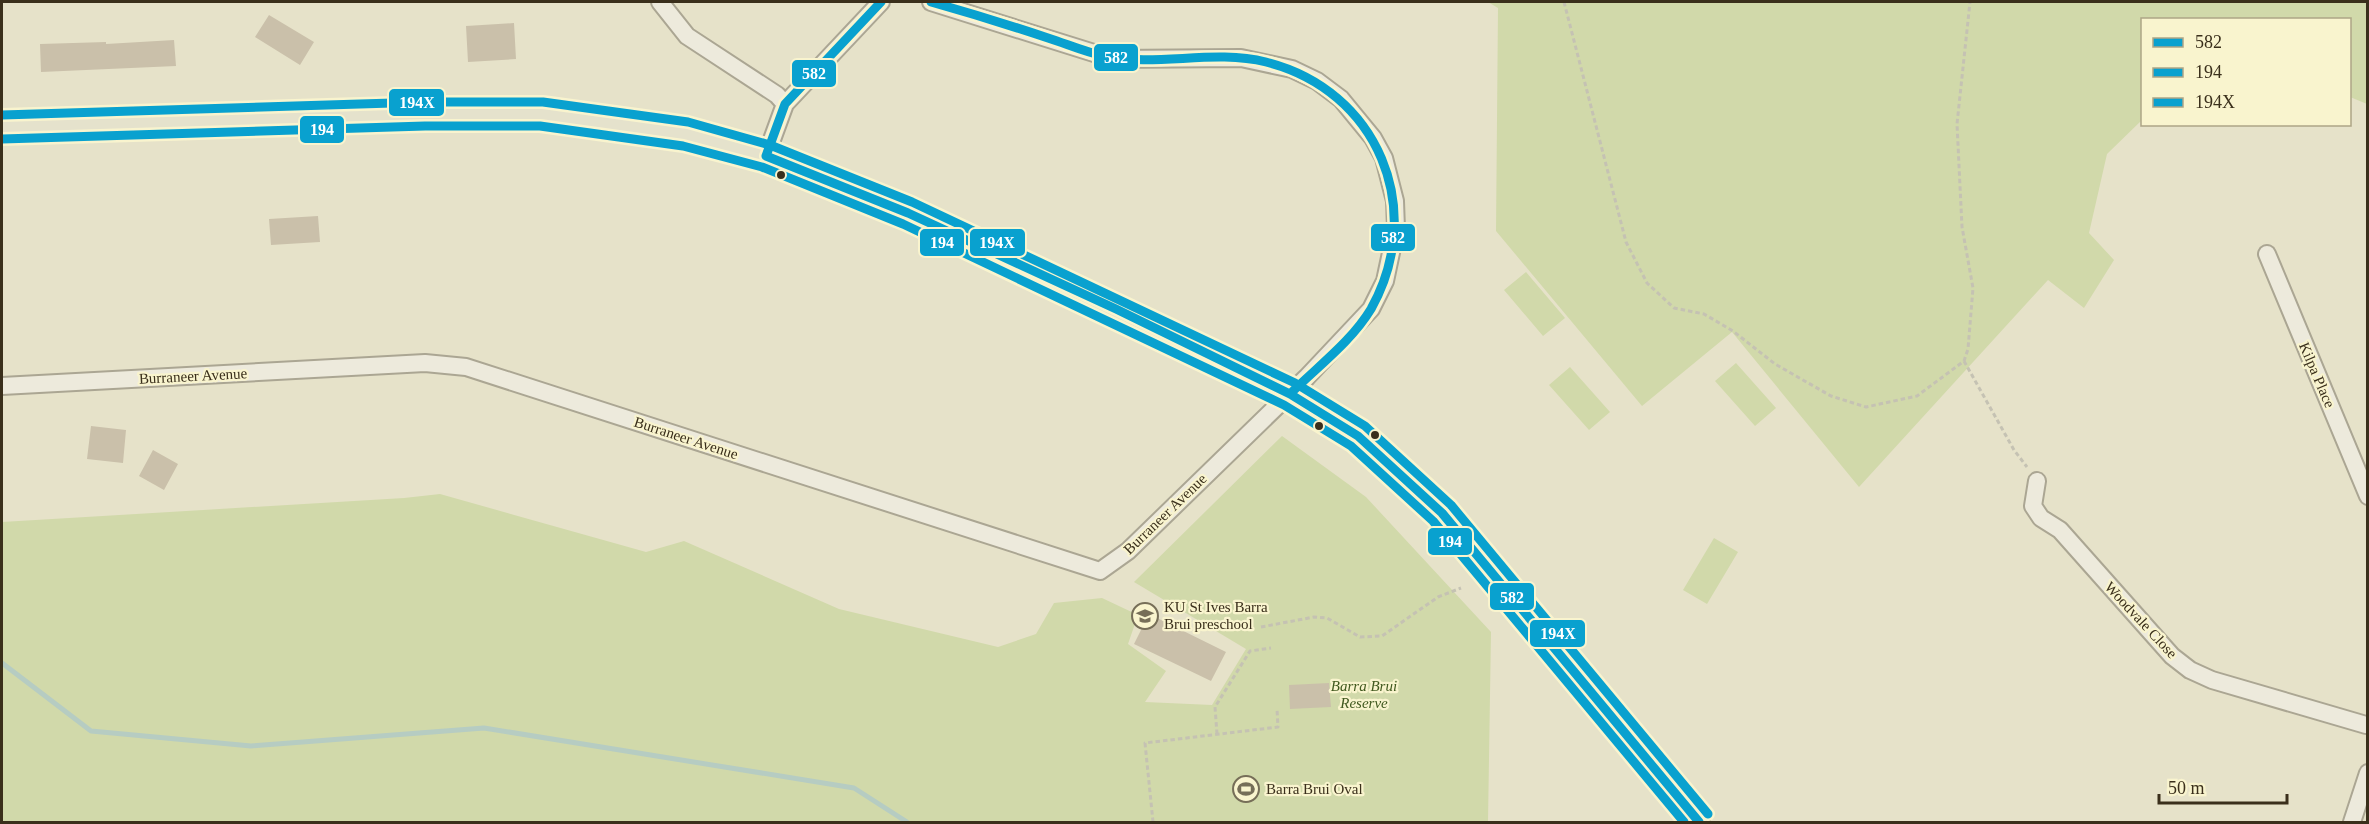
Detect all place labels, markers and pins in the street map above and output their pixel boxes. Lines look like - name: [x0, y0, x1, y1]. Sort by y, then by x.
- unlabelled marker: [775, 169, 787, 181]
- unlabelled marker: [1313, 420, 1325, 432]
- unlabelled marker: [1369, 429, 1381, 441]
- place label: KU St Ives Barra Brui preschool: [1164, 599, 1268, 632]
- school or university icon: KU St Ives Barra Brui preschool: [1130, 601, 1160, 631]
- sports icon: Barra Brui Oval: [1231, 774, 1261, 804]
- place label: Barra Brui Oval: [1266, 781, 1363, 797]

